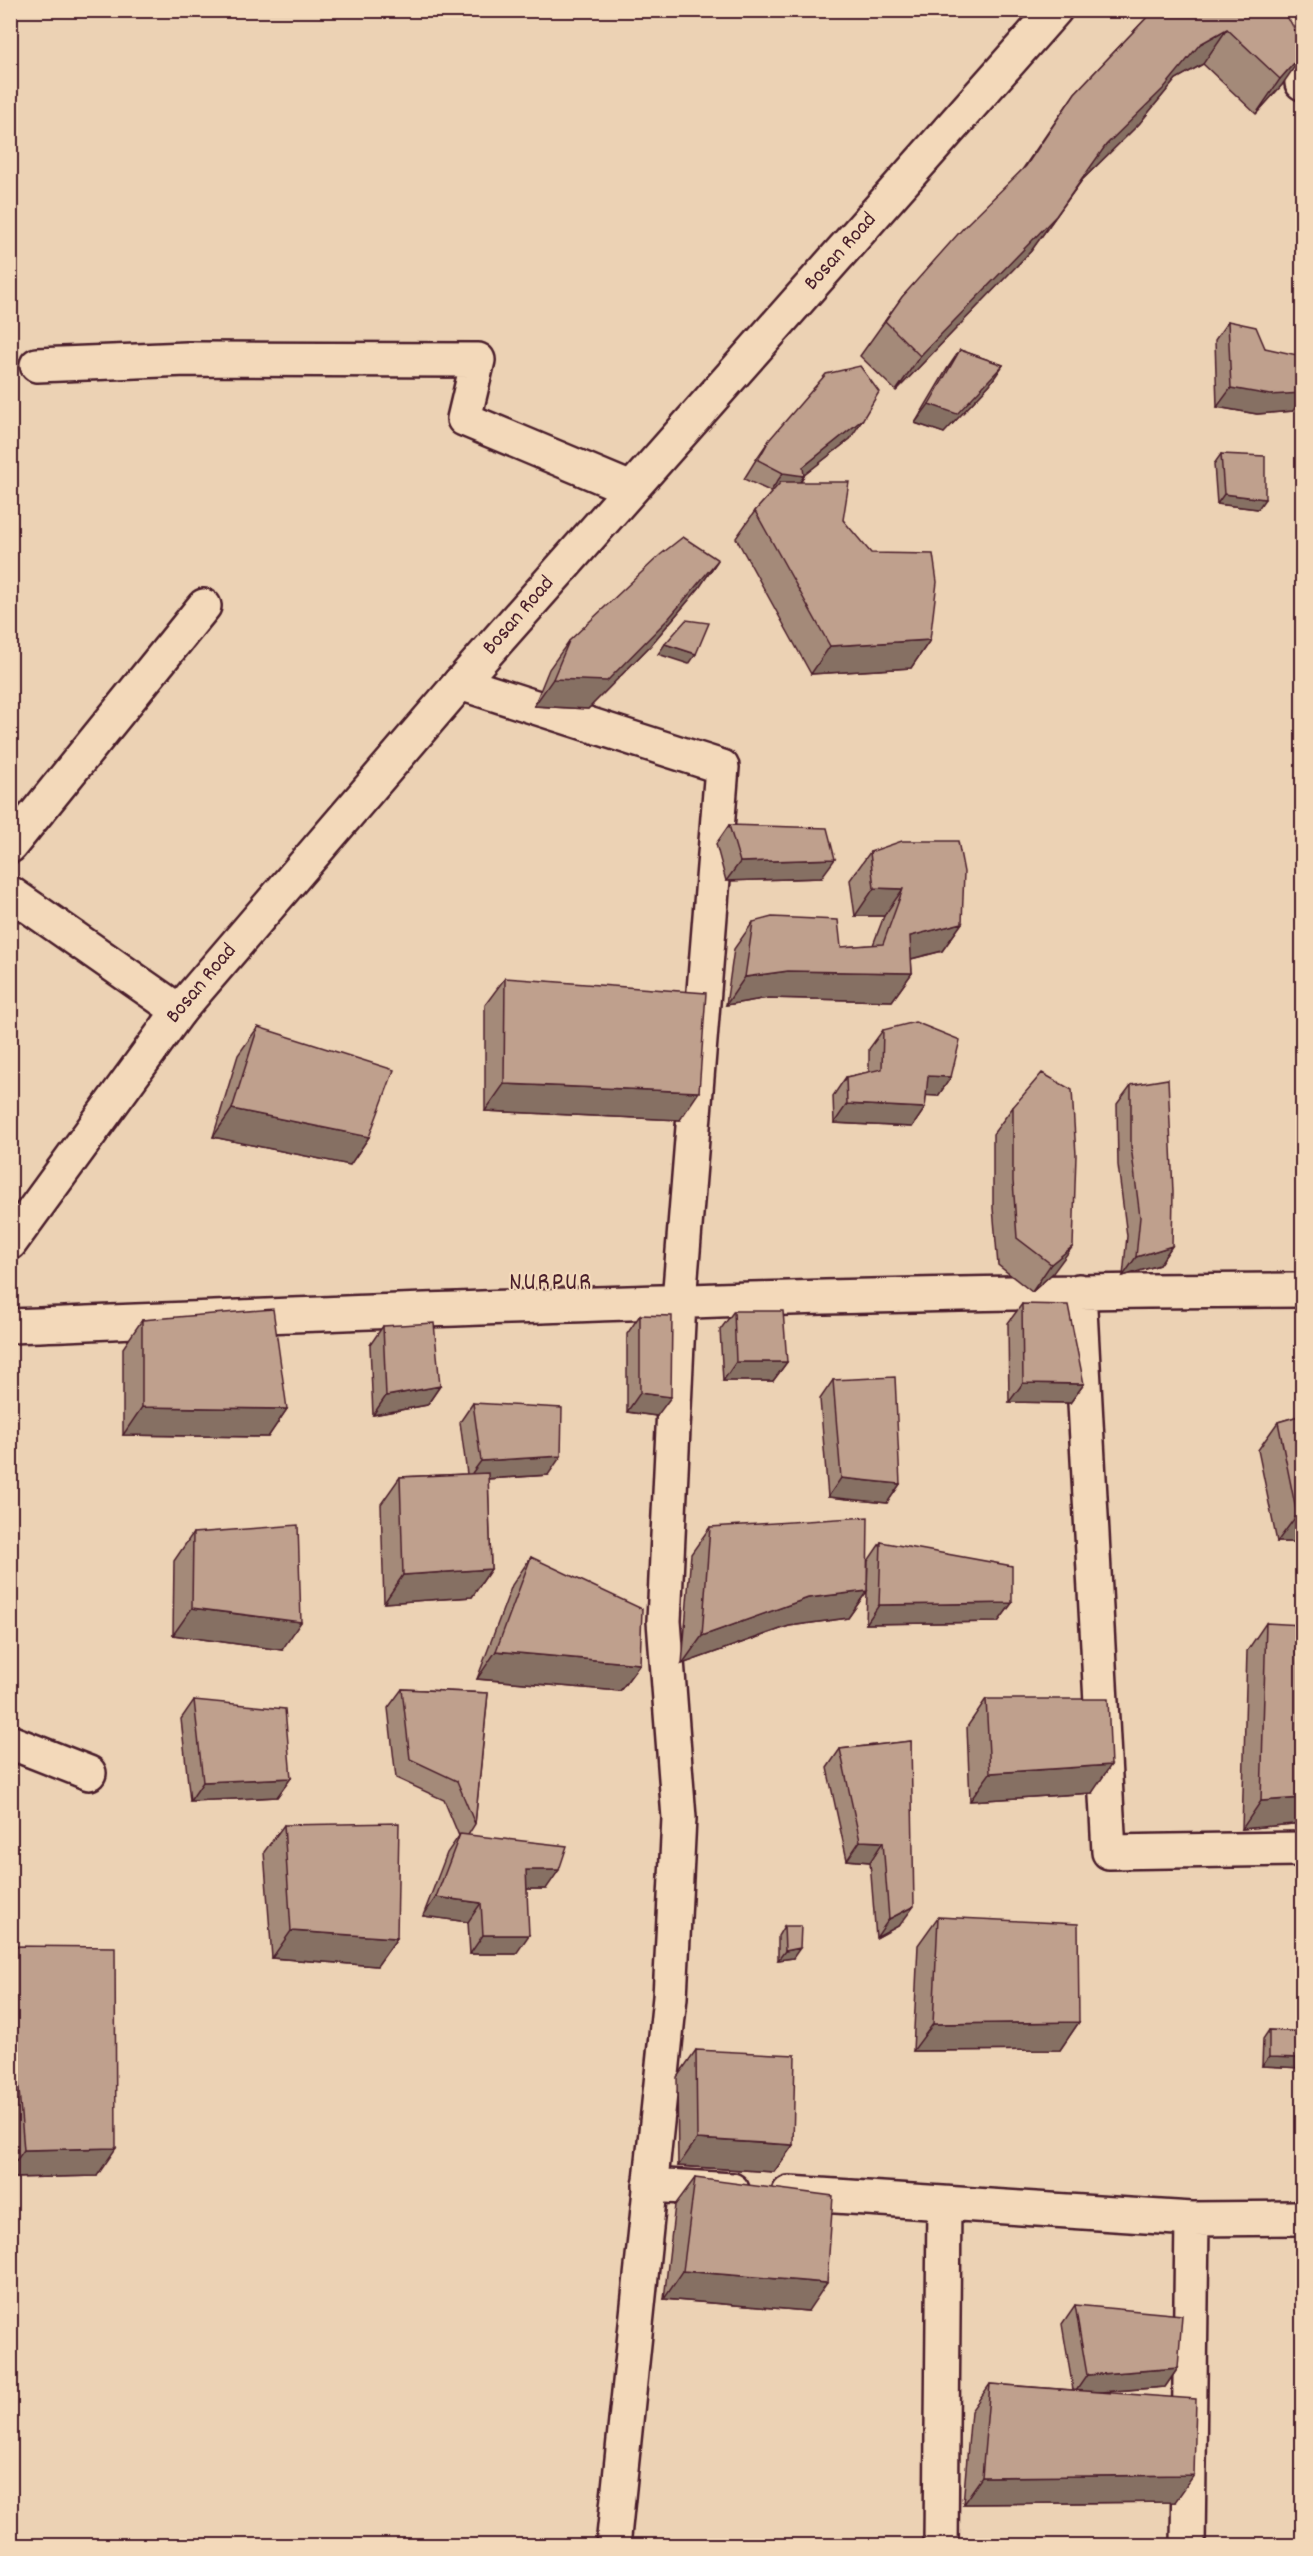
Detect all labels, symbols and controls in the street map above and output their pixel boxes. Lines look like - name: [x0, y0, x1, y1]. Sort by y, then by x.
- street label: Bosan Road: [797, 206, 885, 298]
- street label: Bosan Road: [476, 570, 562, 662]
- street label: Bosan Road: [159, 937, 245, 1031]
- district label: NURPUR: [509, 1265, 593, 1302]

